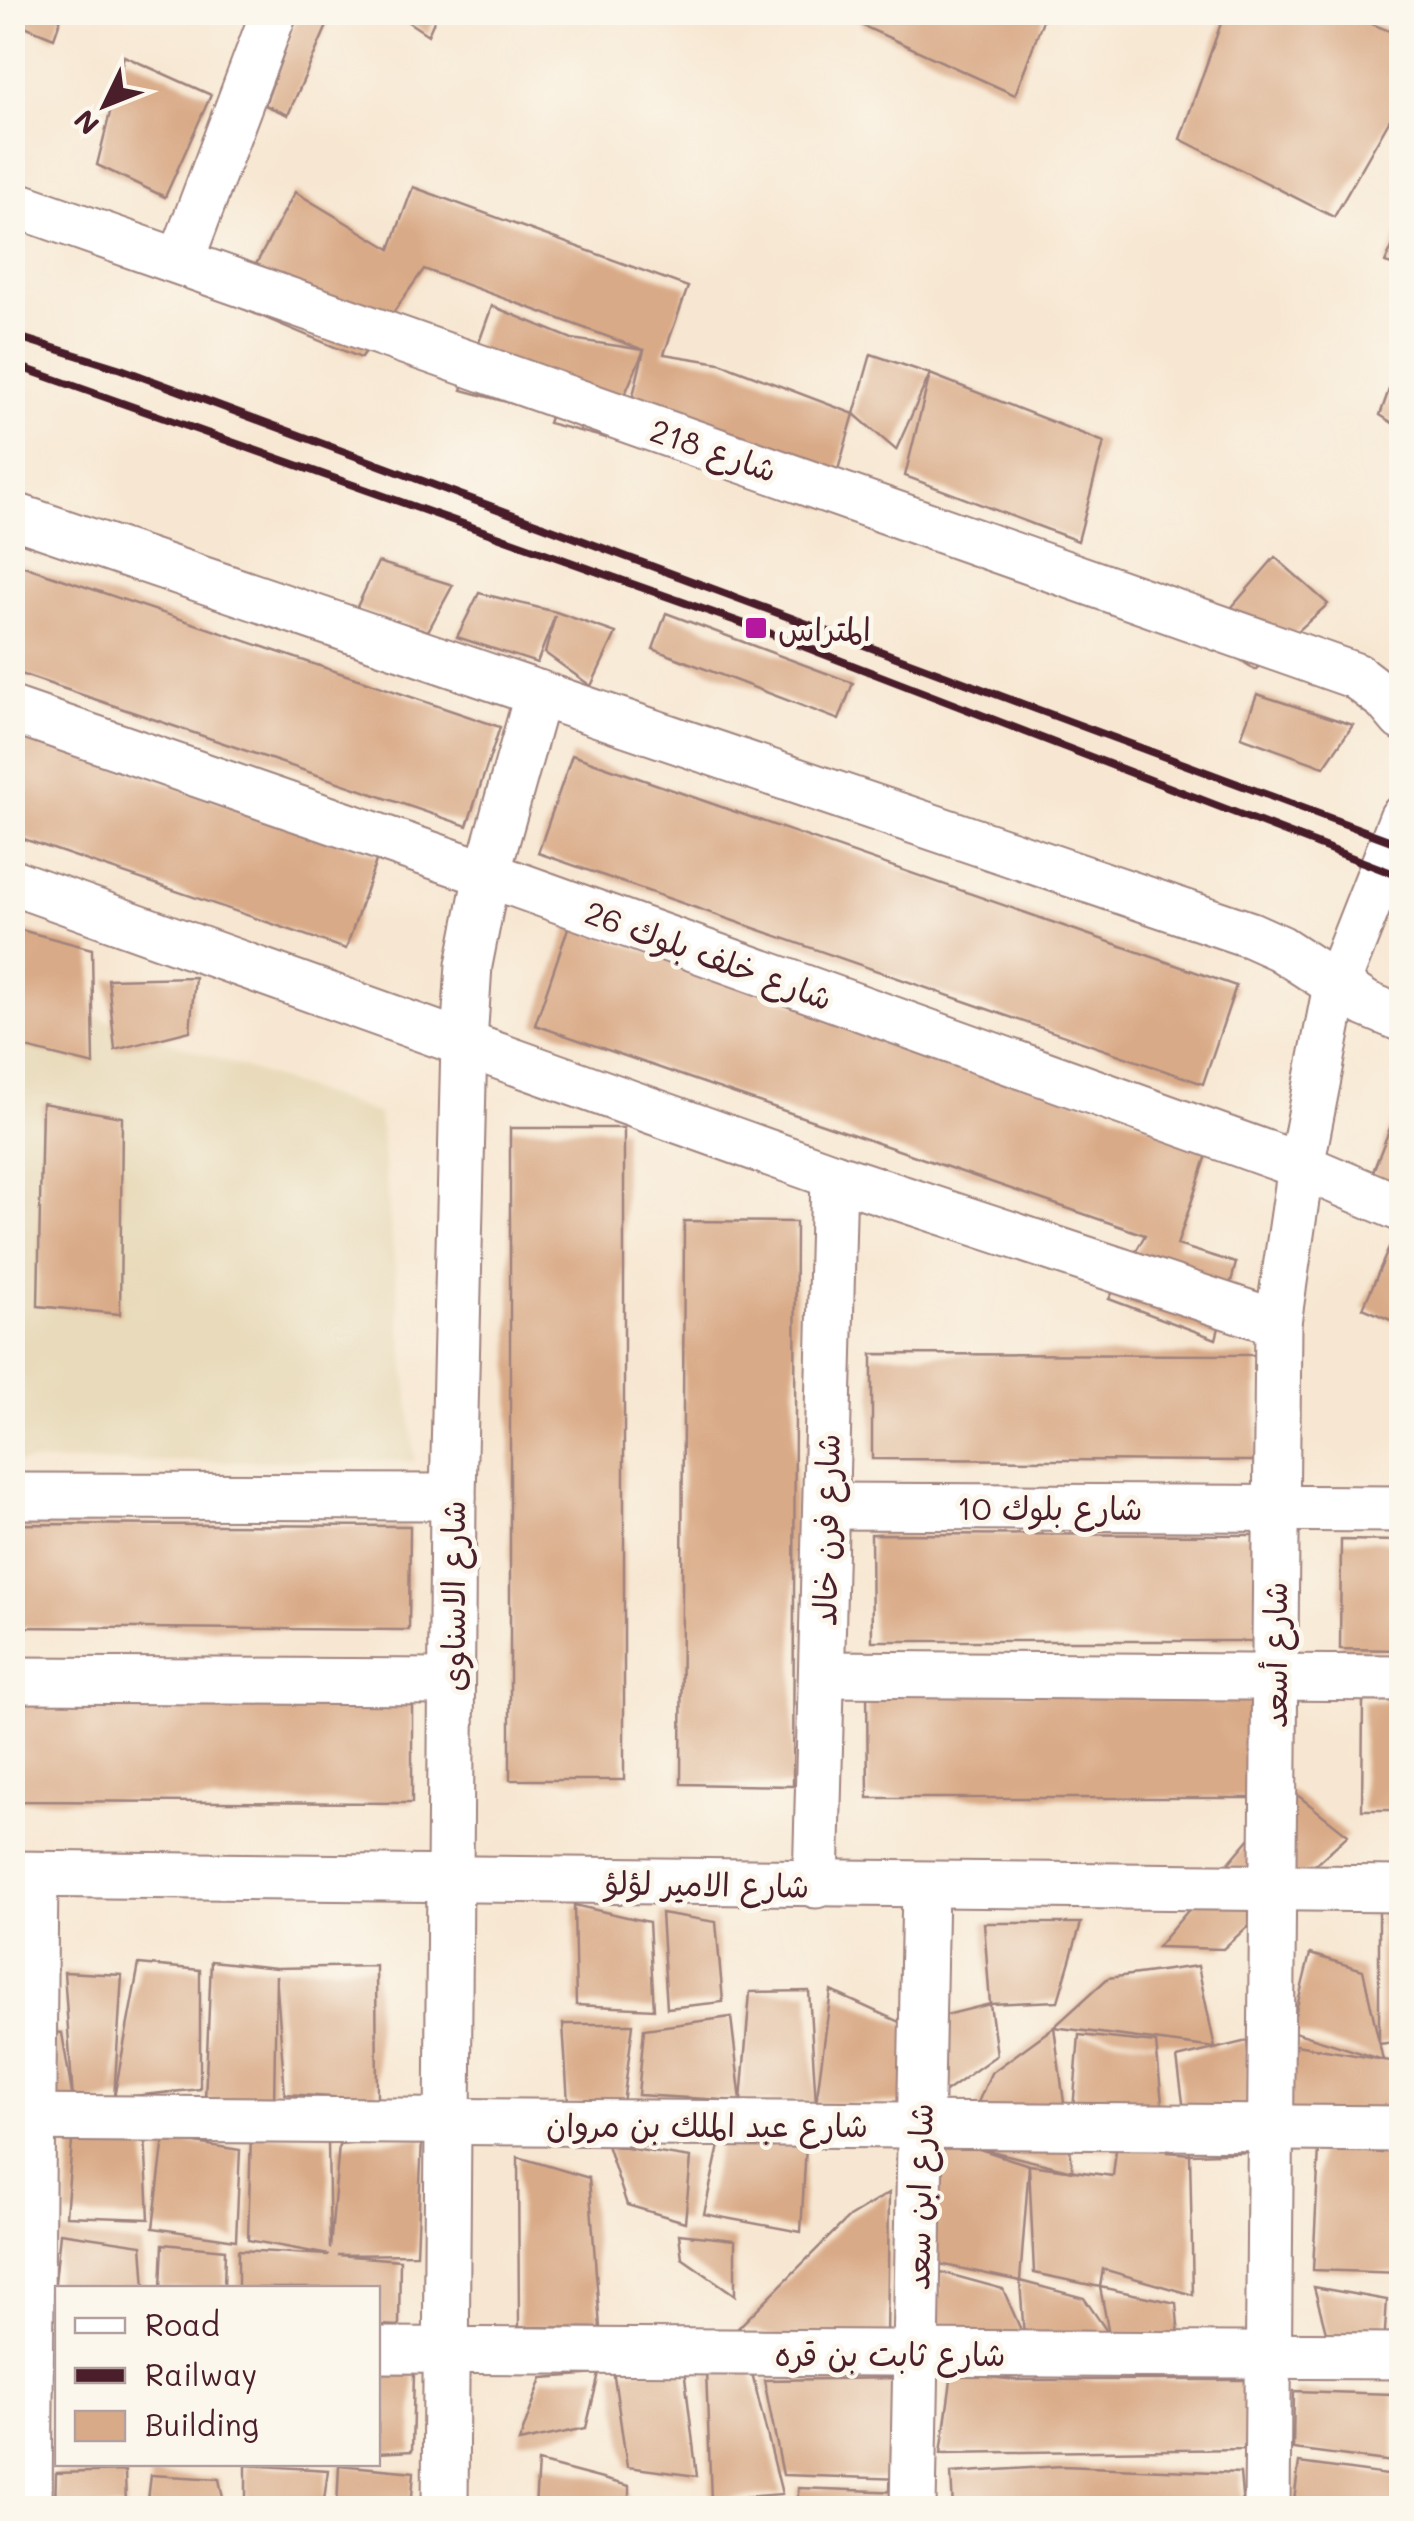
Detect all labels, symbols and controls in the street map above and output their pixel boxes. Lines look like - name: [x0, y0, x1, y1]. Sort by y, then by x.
- north arrow: [55, 55, 155, 155]
- text: N: [66, 103, 106, 143]
- street label: شارع 218: [644, 408, 783, 494]
- place label: المتراس: [778, 607, 871, 649]
- marker: المتراس: [743, 615, 769, 641]
- street label: شارع خلف بلوك 26: [578, 890, 838, 1022]
- street label: شارع فرن خالد: [802, 1433, 852, 1627]
- street label: شارع بلوك 10: [957, 1486, 1143, 1532]
- street label: شارع الاسناوى: [431, 1501, 477, 1691]
- street label: شارع أسعد: [1253, 1582, 1299, 1728]
- street label: شارع الامير لؤلؤ: [601, 1860, 810, 1910]
- street label: شارع عبد الملك بن مروان: [546, 2103, 868, 2149]
- street label: شارع ابن سعد: [895, 2103, 945, 2291]
- legend: [55, 2286, 380, 2466]
- text: Road: [145, 2304, 220, 2344]
- street label: شارع ثابت بن قره: [775, 2332, 1005, 2378]
- text: Railway: [145, 2354, 257, 2394]
- text: Building: [145, 2404, 259, 2444]

